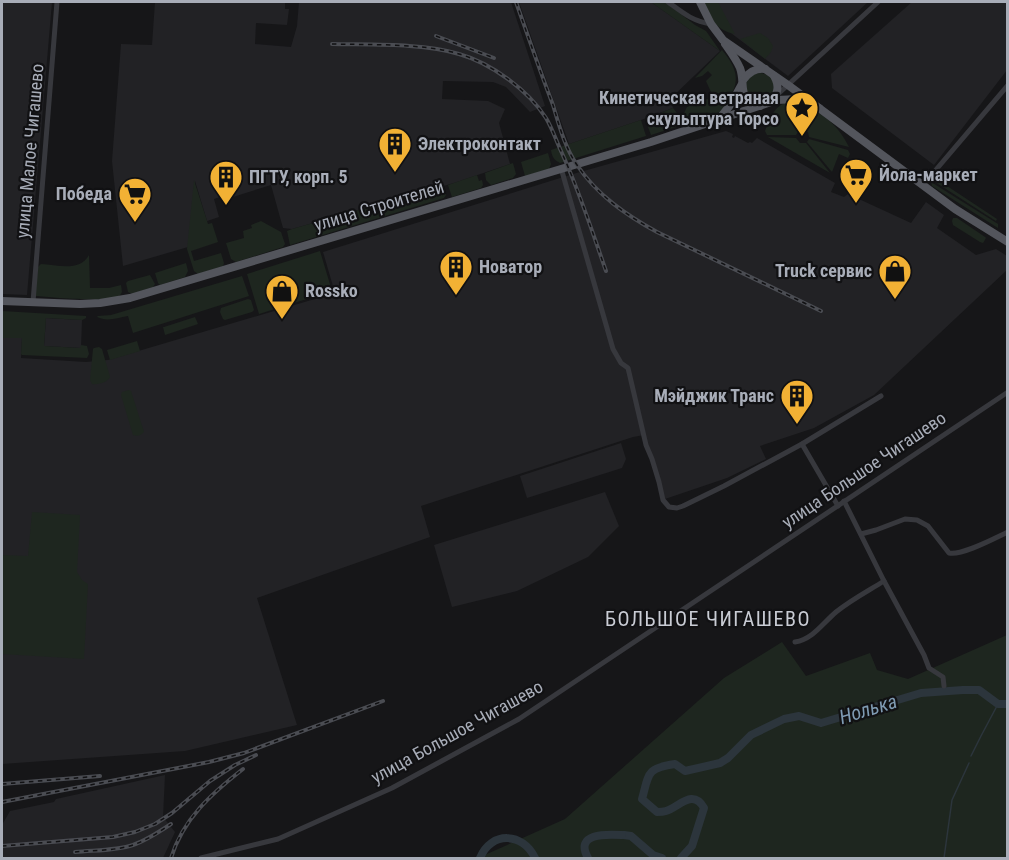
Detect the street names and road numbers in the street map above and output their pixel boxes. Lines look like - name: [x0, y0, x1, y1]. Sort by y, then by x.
- street label: улица Малое Чигашево: [11, 63, 48, 239]
- street label: улица Строителей: [311, 176, 446, 235]
- street label: улица Большое Чигашево: [778, 407, 950, 532]
- street label: улица Большое Чигашево: [367, 676, 546, 788]

